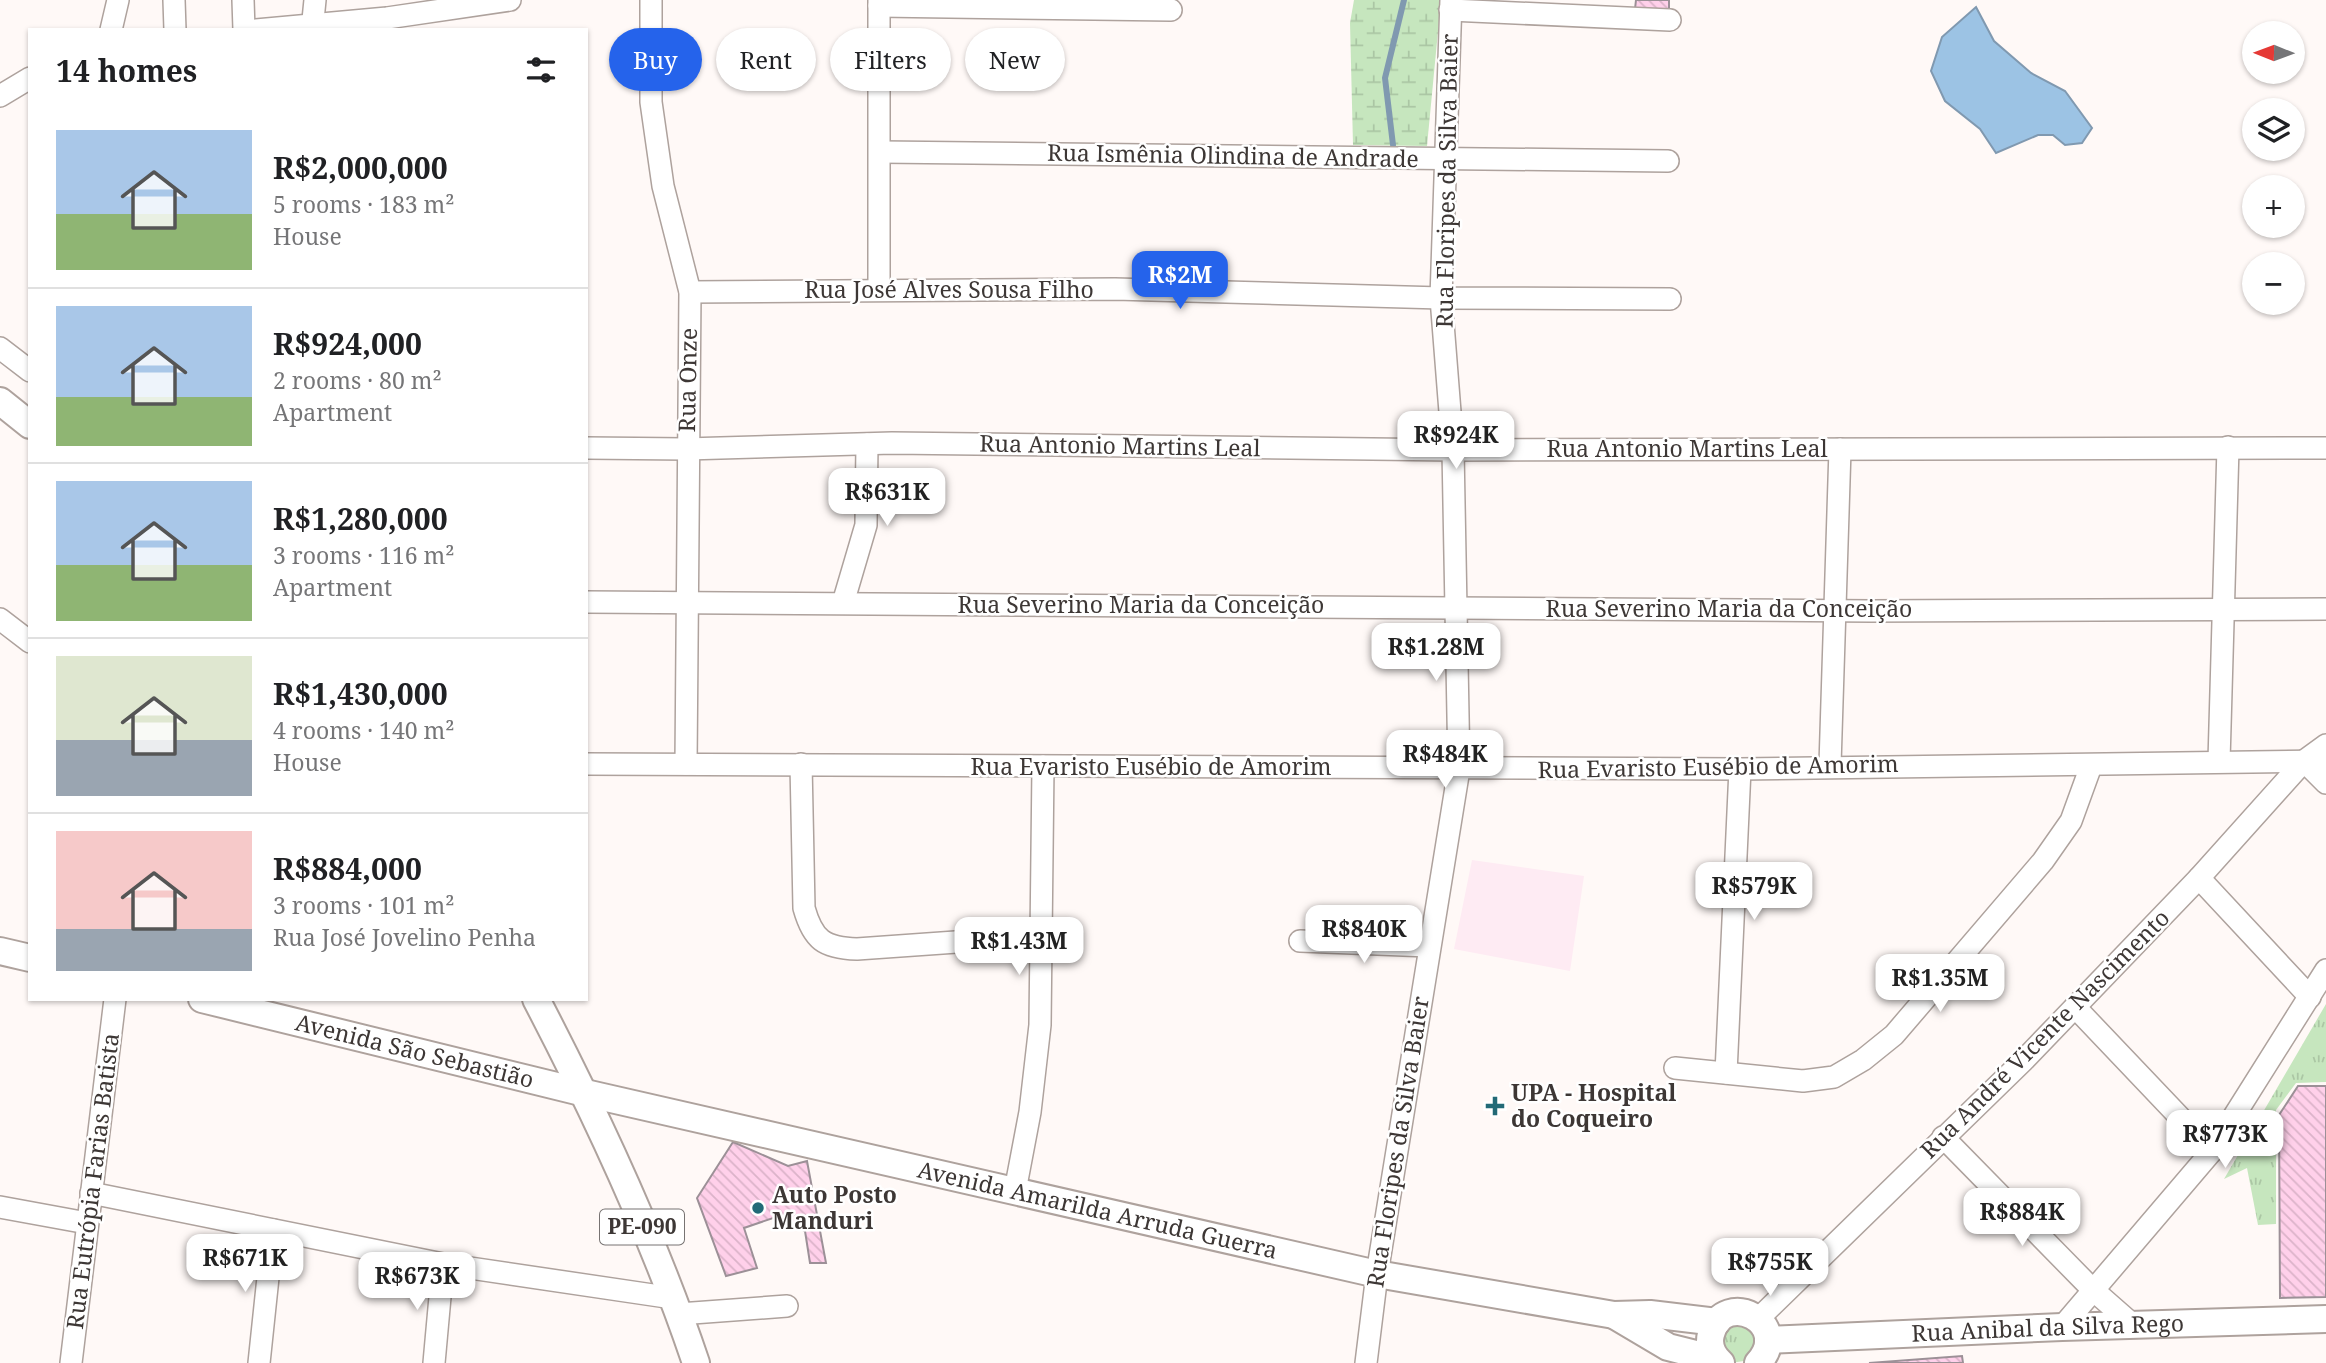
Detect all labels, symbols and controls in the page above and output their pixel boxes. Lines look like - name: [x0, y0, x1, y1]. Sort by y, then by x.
- north arrow: [2242, 21, 2305, 84]
- map controls: [2242, 21, 2305, 315]
- chip: Buy: [609, 28, 702, 91]
- chip: Rent: [716, 28, 816, 91]
- chip: Filters: [830, 28, 951, 91]
- chip: New: [965, 28, 1065, 91]
- street label: Rua Floripes da Silva Baier: [1427, 33, 1465, 328]
- text: 14 homes: [56, 50, 197, 91]
- icon: filters: [522, 51, 560, 89]
- button: layers: [2242, 98, 2305, 161]
- street label: Rua Ismênia Olindina de Andrade: [1047, 136, 1419, 174]
- text: R$2,000,000: [273, 147, 448, 188]
- icon: home: [112, 158, 196, 242]
- button: +: [2242, 175, 2305, 238]
- text: 5 rooms · 183 m²: [273, 188, 455, 220]
- text: House: [273, 220, 342, 252]
- pin: R$2M: [1139, 252, 1221, 311]
- button: −: [2242, 252, 2305, 315]
- text: R$2M: [1148, 258, 1212, 290]
- street label: Rua José Alves Sousa Filho: [804, 273, 1094, 305]
- text: R$924,000: [273, 323, 422, 364]
- street label: Rua Onze: [670, 327, 704, 433]
- icon: home: [112, 334, 196, 418]
- text: 2 rooms · 80 m²: [273, 364, 442, 396]
- text: Apartment: [273, 396, 392, 428]
- pin: R$924K: [1399, 412, 1513, 471]
- text: R$924K: [1413, 418, 1499, 450]
- street label: Rua Antonio Martins Leal: [979, 427, 1261, 463]
- street label: Rua Antonio Martins Leal: [1546, 432, 1828, 464]
- pin: R$631K: [830, 468, 944, 528]
- text: R$631K: [844, 475, 930, 507]
- text: R$1,280,000: [273, 498, 448, 539]
- icon: home: [112, 509, 196, 593]
- text: 3 rooms · 116 m²: [273, 539, 455, 571]
- text: Apartment: [273, 571, 392, 603]
- street label: Rua Severino Maria da Conceição: [958, 588, 1324, 620]
- street label: Rua Severino Maria da Conceição: [1546, 592, 1912, 624]
- pin: R$1.28M: [1371, 624, 1501, 683]
- text: R$1.28M: [1387, 630, 1485, 662]
- text: R$1,430,000: [273, 673, 448, 714]
- icon: home: [112, 684, 196, 768]
- text: 4 rooms · 140 m²: [273, 714, 455, 746]
- pin: R$484K: [1388, 730, 1502, 790]
- text: R$484K: [1402, 737, 1488, 769]
- text: House: [273, 746, 342, 778]
- street label: Rua Evaristo Eusébio de Amorim: [1537, 747, 1899, 785]
- street label: Rua Evaristo Eusébio de Amorim: [970, 750, 1332, 782]
- text: R$884,000: [273, 848, 422, 889]
- icon: home: [112, 859, 196, 943]
- pin: R$579K: [1697, 862, 1811, 922]
- text: R$579K: [1711, 869, 1797, 901]
- text: 3 rooms · 101 m²: [273, 889, 455, 921]
- street label: Rua André Vicente Nascimento: [1913, 902, 2176, 1165]
- pin: R$840K: [1307, 906, 1421, 965]
- text: R$840K: [1321, 912, 1407, 944]
- pin: R$1.43M: [954, 918, 1084, 977]
- text: Rua José Jovelino Penha: [273, 921, 536, 953]
- text: R$1.43M: [970, 924, 1068, 956]
- pin: R$1.35M: [1875, 954, 2005, 1014]
- text: R$1.35M: [1891, 961, 1989, 993]
- street label: Rua Floripes da Silva Baier: [1358, 994, 1436, 1290]
- street label: Avenida São Sebastião: [292, 1006, 537, 1095]
- street label: Rua Eutrópia Farias Batista: [58, 1031, 126, 1331]
- place label: UPA - Hospital do Coqueiro: [1511, 1076, 1676, 1134]
- marker: UPA - Hospital do Coqueiro: [1485, 1096, 1505, 1116]
- pin: R$773K: [2168, 1110, 2282, 1170]
- text: R$773K: [2182, 1117, 2268, 1149]
- street label: Avenida Amarilda Arruda Guerra: [915, 1153, 1281, 1266]
- place label: Auto Posto Manduri: [772, 1178, 897, 1236]
- pin: R$884K: [1965, 1188, 2079, 1248]
- text: R$884K: [1979, 1195, 2065, 1227]
- marker: Auto Posto Manduri: [750, 1200, 766, 1216]
- road number: PE-090: [600, 1210, 684, 1244]
- pin: R$671K: [188, 1234, 302, 1294]
- pin: R$755K: [1713, 1238, 1827, 1298]
- text: R$671K: [202, 1241, 288, 1273]
- text: R$755K: [1727, 1245, 1813, 1277]
- pin: R$673K: [360, 1252, 474, 1312]
- text: R$673K: [374, 1259, 460, 1291]
- street label: Rua Anibal da Silva Rego: [1911, 1306, 2184, 1349]

